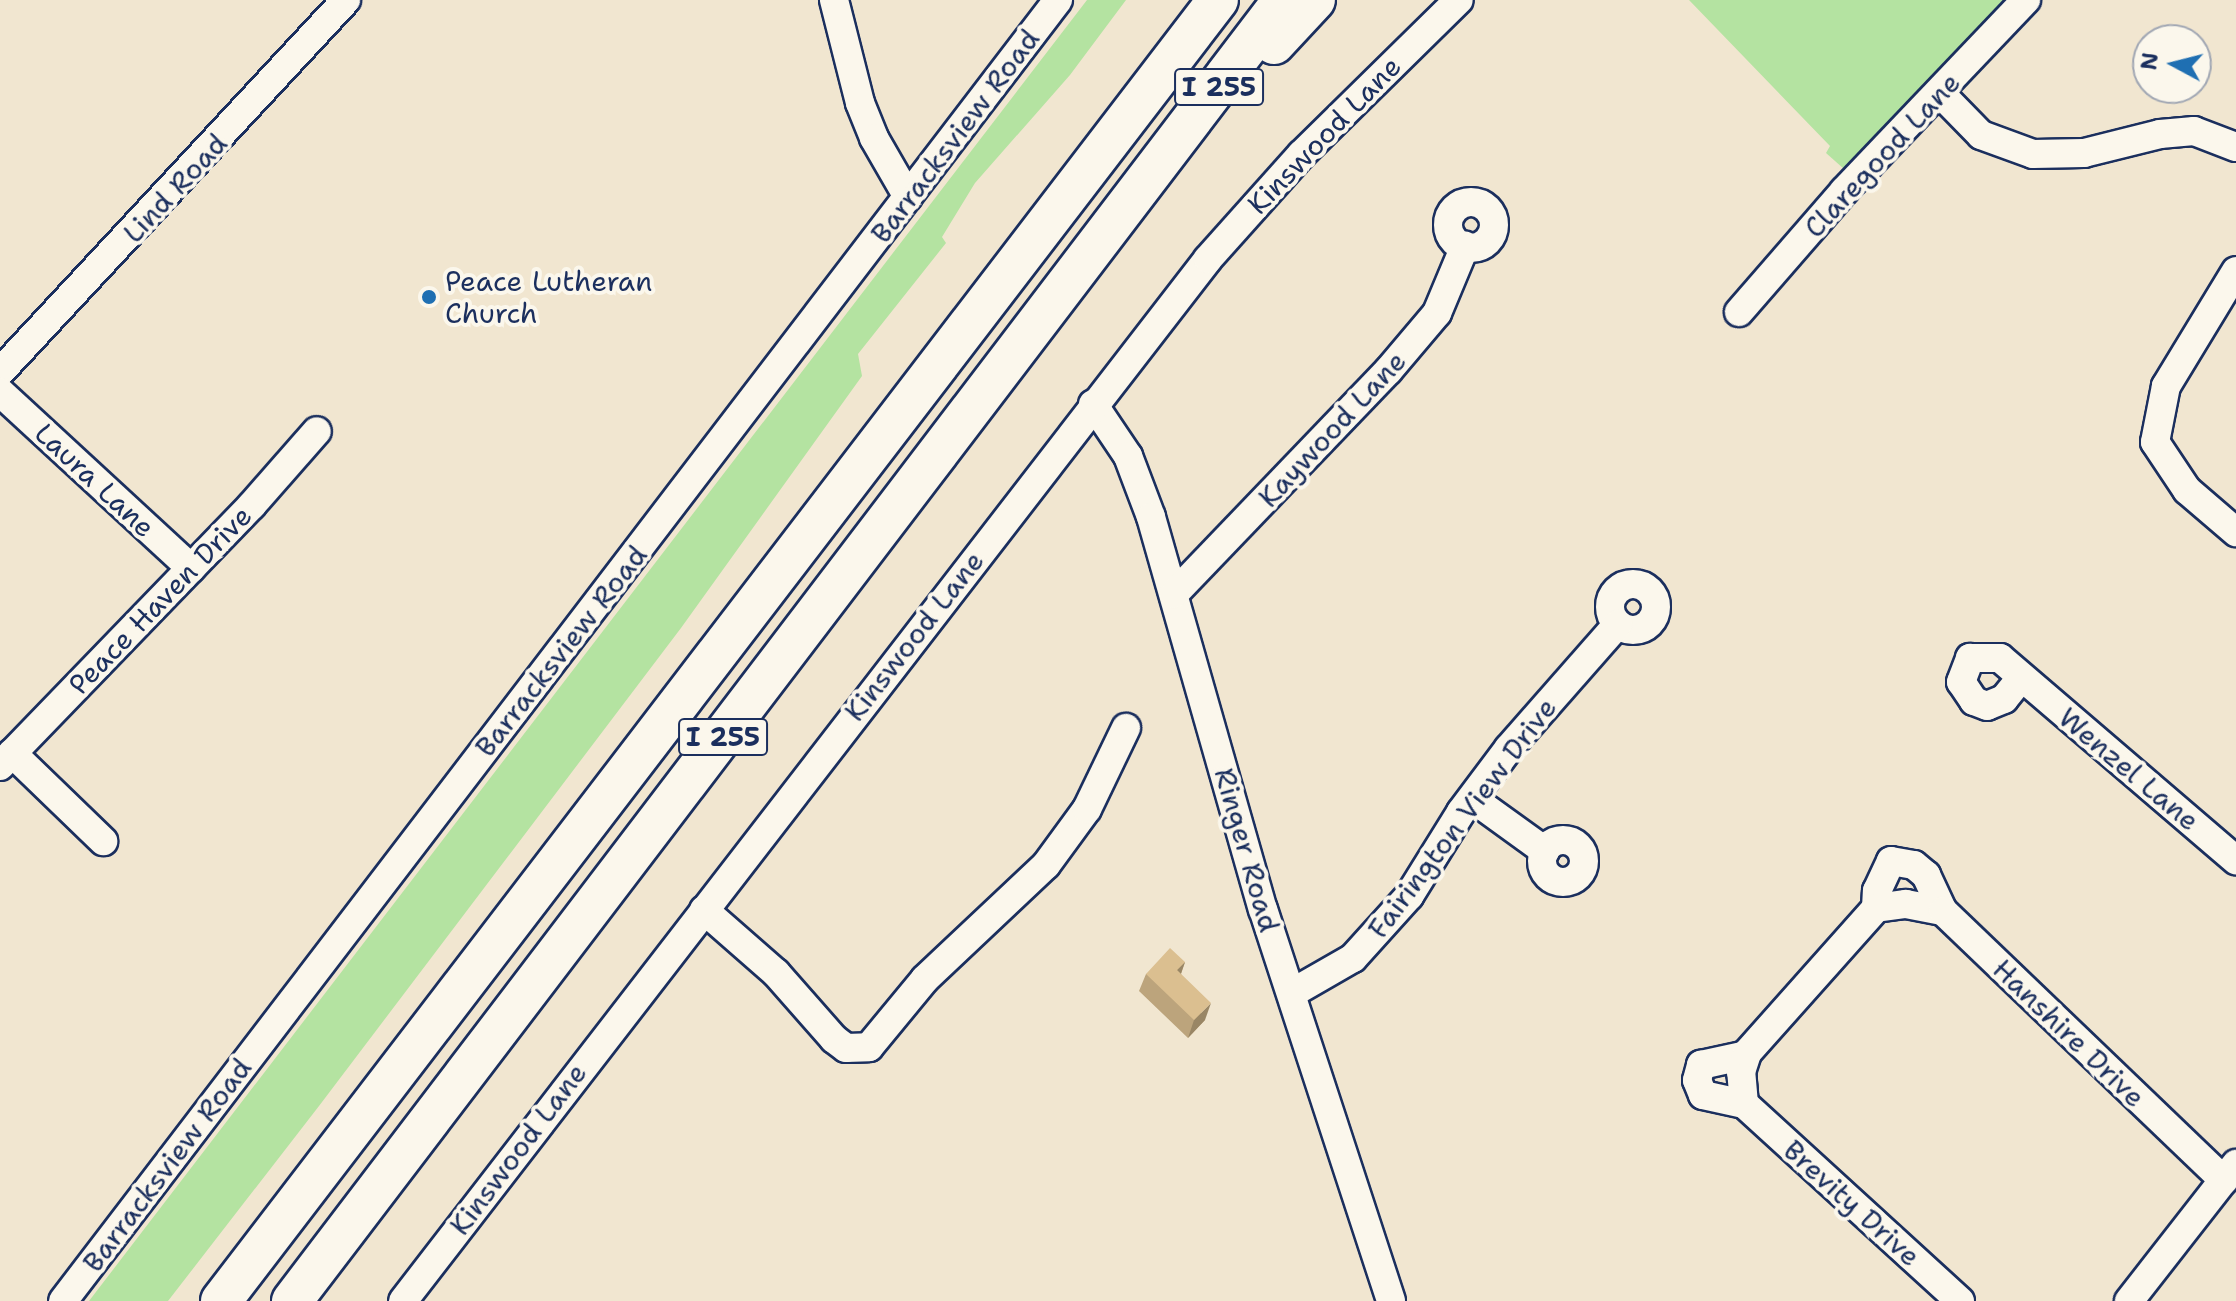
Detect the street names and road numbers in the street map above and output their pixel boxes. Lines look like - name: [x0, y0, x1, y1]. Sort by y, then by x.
- street label: Barracksview Road: [864, 23, 1046, 249]
- street label: Kinswood Lane: [1240, 49, 1408, 221]
- road number: I 255: [1173, 65, 1265, 109]
- street label: Claregood Lane: [1797, 66, 1967, 244]
- street label: Lind Road: [116, 127, 234, 249]
- street label: Kaywood Lane: [1251, 344, 1413, 514]
- street label: Laura Lane: [28, 416, 162, 544]
- street label: Peace Haven Drive: [61, 499, 259, 701]
- street label: Barracksview Road: [468, 539, 654, 763]
- street label: Kinswood Lane: [837, 544, 991, 728]
- street label: Fairington View Drive: [1361, 691, 1563, 945]
- street label: Wenzel Lane: [2052, 700, 2206, 838]
- road number: I 255: [677, 715, 769, 759]
- street label: Ringer Road: [1208, 764, 1286, 936]
- street label: Hanshire Drive: [1986, 952, 2152, 1114]
- street label: Barracksview Road: [76, 1052, 258, 1278]
- street label: Kinswood Lane: [443, 1057, 593, 1241]
- street label: Brevity Drive: [1777, 1133, 1927, 1273]

